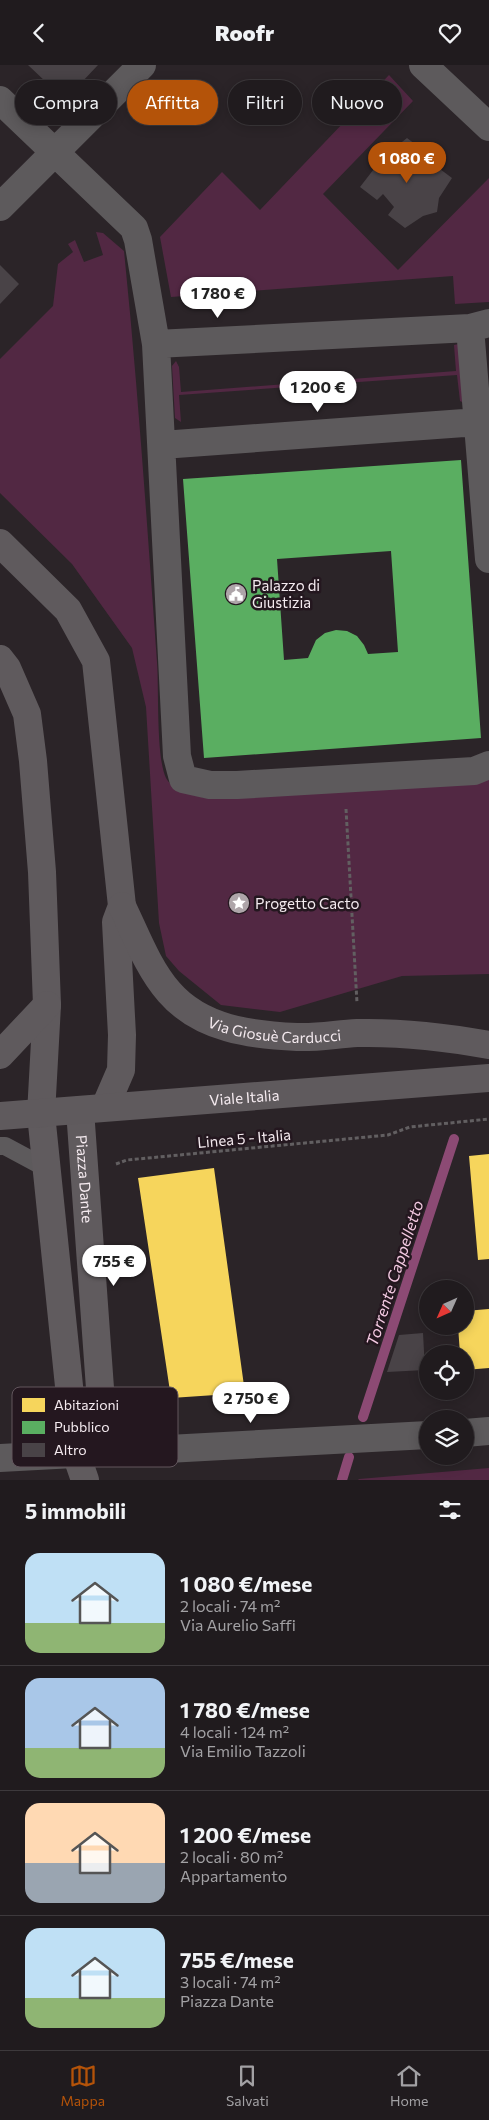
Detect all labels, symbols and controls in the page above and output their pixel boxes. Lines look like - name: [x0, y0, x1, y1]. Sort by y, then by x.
- icon: back: [25, 19, 53, 47]
- text: Roofr: [215, 19, 274, 46]
- icon: heart: [436, 19, 464, 47]
- chip: Compra: [15, 80, 117, 125]
- chip: Affitta: [127, 80, 218, 125]
- chip: Filtri: [228, 80, 302, 125]
- chip: Nuovo: [312, 80, 402, 125]
- pin: 1 080 €: [361, 141, 453, 184]
- text: 1 080 €: [379, 148, 435, 167]
- pin: 1 780 €: [172, 277, 264, 319]
- text: 1 780 €: [191, 283, 245, 302]
- pin: 1 200 €: [272, 371, 364, 413]
- text: 1 200 €: [291, 377, 345, 396]
- place label: Palazzo di Giustizia: [252, 576, 320, 611]
- public building icon: Palazzo di Giustizia: [224, 582, 248, 606]
- place icon: Progetto Cacto: [227, 891, 251, 915]
- place label: Progetto Cacto: [255, 894, 359, 912]
- street label: Via Giosuè Carducci: [205, 1013, 342, 1046]
- street label: Viale Italia: [208, 1085, 280, 1109]
- street label: Linea 5 - Italia: [196, 1125, 292, 1151]
- street label: Piazza Dante: [73, 1134, 97, 1224]
- water label: Torrente Cappelletto: [361, 1198, 427, 1348]
- pin: 755 €: [79, 1245, 149, 1287]
- text: 755 €: [93, 1251, 135, 1270]
- north arrow: [419, 1280, 474, 1335]
- map controls: [419, 1280, 474, 1465]
- button: locate: [419, 1345, 474, 1400]
- pin: 2 750 €: [205, 1381, 297, 1424]
- legend: [12, 1387, 178, 1467]
- text: 2 750 €: [223, 1388, 279, 1407]
- text: Abitazioni: [54, 1396, 119, 1413]
- button: layers: [419, 1410, 474, 1465]
- text: Pubblico: [54, 1418, 110, 1435]
- text: Altro: [54, 1441, 87, 1458]
- icon: filters: [436, 1496, 464, 1524]
- text: 5 immobili: [25, 1498, 126, 1523]
- text: 1 080 €/mese: [180, 1571, 312, 1596]
- icon: home: [65, 1573, 125, 1633]
- text: 2 locali · 74 m²: [180, 1596, 280, 1615]
- text: Via Aurelio Saffi: [180, 1615, 296, 1634]
- text: 1 780 €/mese: [180, 1697, 310, 1722]
- icon: home: [65, 1698, 125, 1758]
- text: 4 locali · 124 m²: [180, 1722, 289, 1741]
- text: Via Emilio Tazzoli: [180, 1741, 306, 1760]
- text: 1 200 €/mese: [180, 1822, 311, 1847]
- icon: home: [65, 1823, 125, 1883]
- text: 2 locali · 80 m²: [180, 1847, 284, 1866]
- text: Appartamento: [180, 1866, 287, 1885]
- text: 755 €/mese: [180, 1947, 294, 1972]
- icon: home: [65, 1948, 125, 2008]
- text: 3 locali · 74 m²: [180, 1972, 281, 1991]
- text: Piazza Dante: [180, 1991, 274, 2010]
- tab: Mappa: [61, 2062, 105, 2109]
- tab: Salvati: [226, 2062, 269, 2109]
- tab: Home: [390, 2062, 428, 2109]

